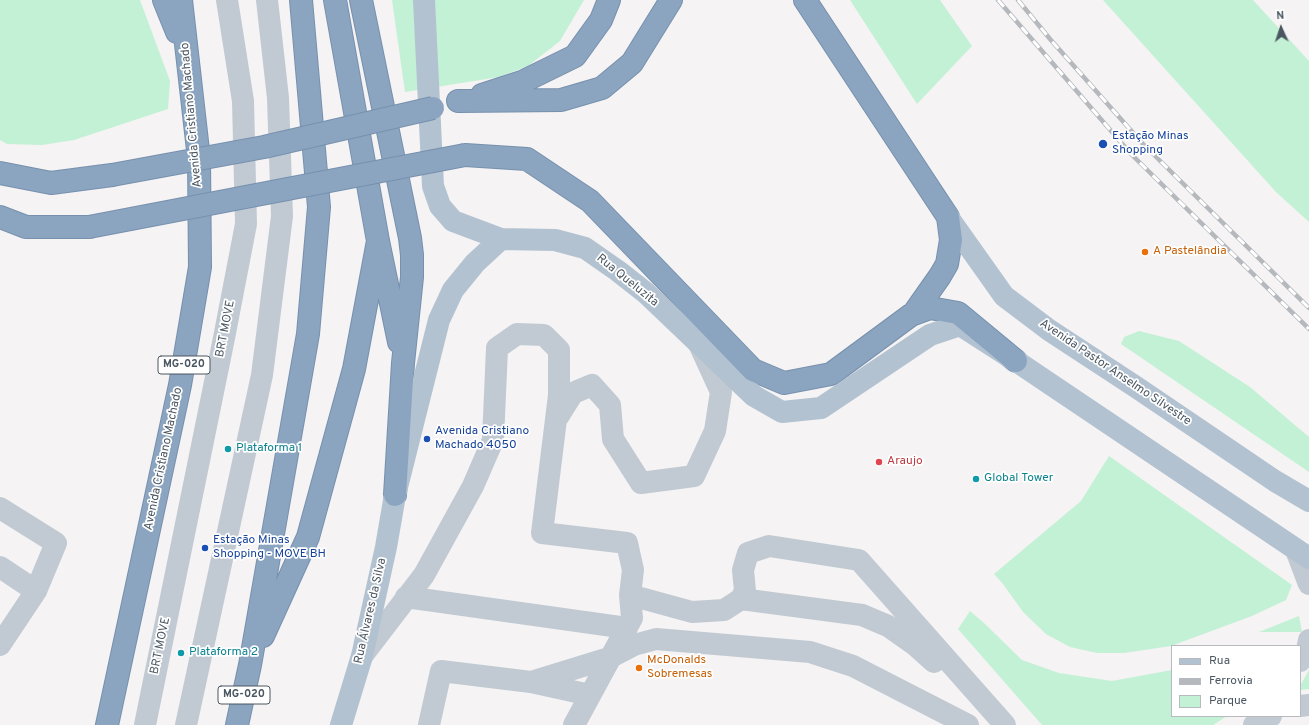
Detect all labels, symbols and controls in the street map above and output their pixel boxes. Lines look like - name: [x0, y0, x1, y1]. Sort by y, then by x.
- north arrow: [1261, 8, 1301, 48]
- text: N: [1276, 9, 1285, 23]
- street label: Avenida Cristiano Machado: [178, 42, 206, 188]
- place label: Estação Minas Shopping: [1112, 130, 1189, 158]
- marker: Estação Minas Shopping: [1097, 138, 1109, 150]
- place label: A Pastelândia: [1153, 245, 1226, 259]
- marker: A Pastelândia: [1140, 247, 1150, 257]
- street label: Rua Queluzita: [593, 252, 661, 310]
- street label: BRT MOVE: [213, 299, 239, 359]
- street label: Avenida Pastor Anselmo Silvestre: [1037, 317, 1193, 429]
- road number: MG-020: [158, 356, 210, 374]
- street label: Avenida Cristiano Machado: [142, 386, 186, 532]
- place label: Avenida Cristiano Machado 4050: [435, 425, 529, 453]
- marker: Avenida Cristiano Machado 4050: [422, 434, 432, 444]
- place label: Plataforma 1: [236, 442, 302, 456]
- marker: Plataforma 1: [223, 444, 233, 454]
- place label: Araujo: [887, 455, 923, 469]
- marker: Araujo: [874, 457, 884, 467]
- place label: Global Tower: [984, 472, 1053, 486]
- marker: Global Tower: [971, 474, 981, 484]
- place label: Estação Minas Shopping - MOVE BH: [213, 534, 326, 562]
- marker: Estação Minas Shopping - MOVE BH: [200, 543, 210, 553]
- street label: Rua Álvares da Silva: [352, 557, 390, 665]
- street label: BRT MOVE: [148, 616, 174, 676]
- legend: [1171, 645, 1301, 717]
- place label: Plataforma 2: [189, 646, 258, 660]
- marker: Plataforma 2: [176, 648, 186, 658]
- text: Rua: [1209, 653, 1230, 669]
- place label: McDonalds Sobremesas: [647, 654, 712, 682]
- marker: McDonalds Sobremesas: [634, 663, 644, 673]
- text: Ferrovia: [1209, 673, 1252, 689]
- road number: MG-020: [218, 686, 270, 704]
- text: Parque: [1209, 693, 1247, 709]

